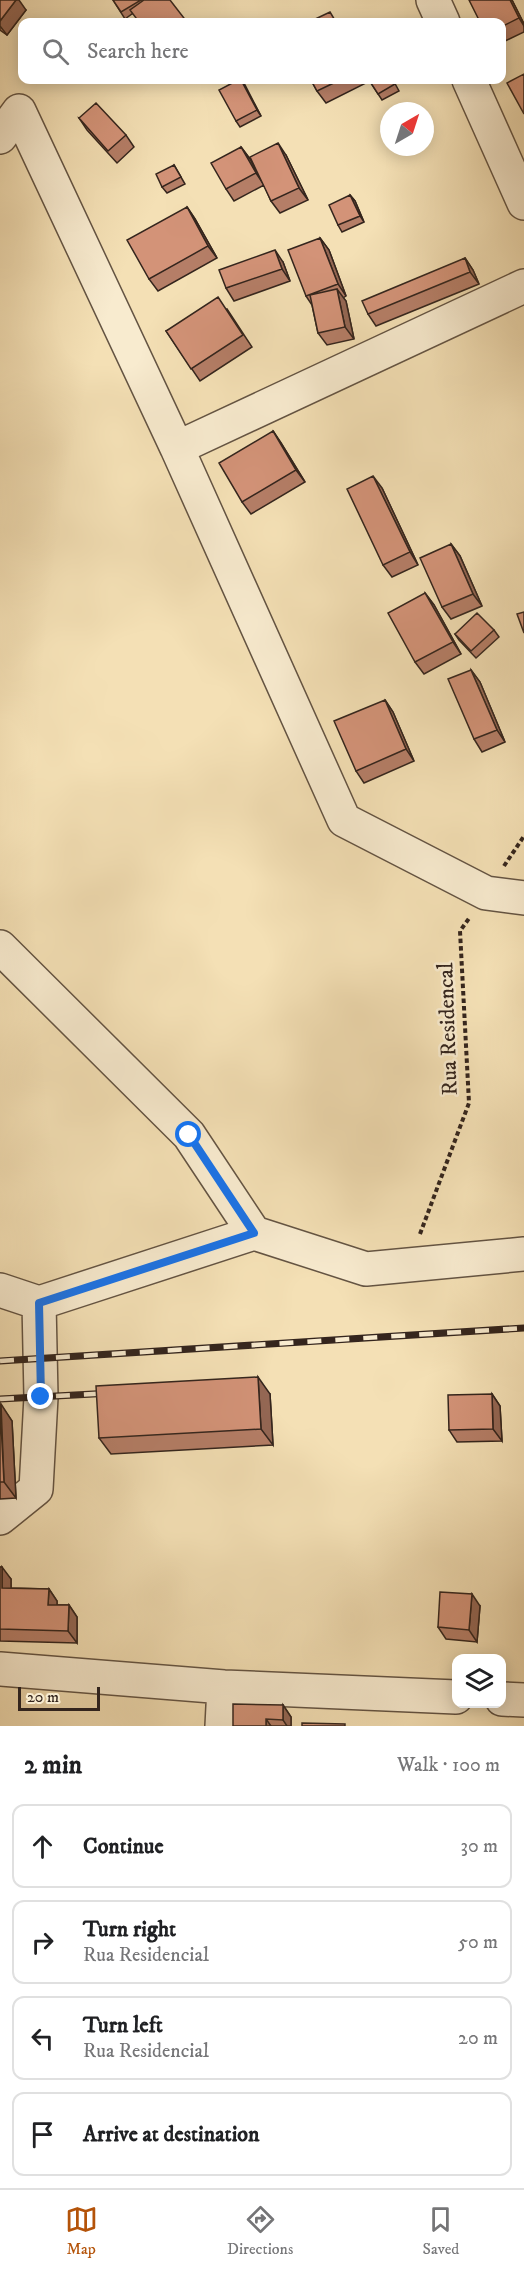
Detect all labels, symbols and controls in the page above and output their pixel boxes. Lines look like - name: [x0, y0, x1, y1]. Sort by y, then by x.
- search box: [18, 18, 506, 84]
- icon: search: [39, 35, 72, 68]
- text: Search here: [87, 38, 189, 65]
- north arrow: [380, 102, 434, 156]
- street label: Rua Residencal: [432, 962, 464, 1096]
- route start: [175, 1121, 201, 1147]
- route end: [27, 1383, 53, 1409]
- map controls: [452, 1654, 506, 1708]
- button: layers: [452, 1654, 506, 1708]
- scale bar: [18, 1684, 100, 1712]
- text: 20 m: [27, 1687, 59, 1707]
- text: 2 min: [24, 1749, 82, 1782]
- text: Walk · 100 m: [397, 1753, 500, 1778]
- icon: ahead: [26, 1830, 59, 1863]
- text: Continue: [83, 1833, 164, 1860]
- text: 30 m: [460, 1834, 498, 1859]
- text: Turn right: [83, 1916, 176, 1943]
- icon: right: [26, 1926, 59, 1959]
- text: 50 m: [458, 1930, 498, 1955]
- text: Rua Residencial: [83, 1943, 209, 1968]
- text: Turn left: [83, 2012, 163, 2039]
- icon: left: [26, 2022, 59, 2055]
- text: 20 m: [458, 2026, 498, 2051]
- text: Rua Residencial: [83, 2039, 209, 2064]
- icon: arrive: [26, 2118, 59, 2151]
- text: Arrive at destination: [83, 2121, 260, 2148]
- tab: Map: [65, 2203, 98, 2259]
- tab: Directions: [227, 2203, 293, 2259]
- tab: Saved: [423, 2203, 459, 2259]

